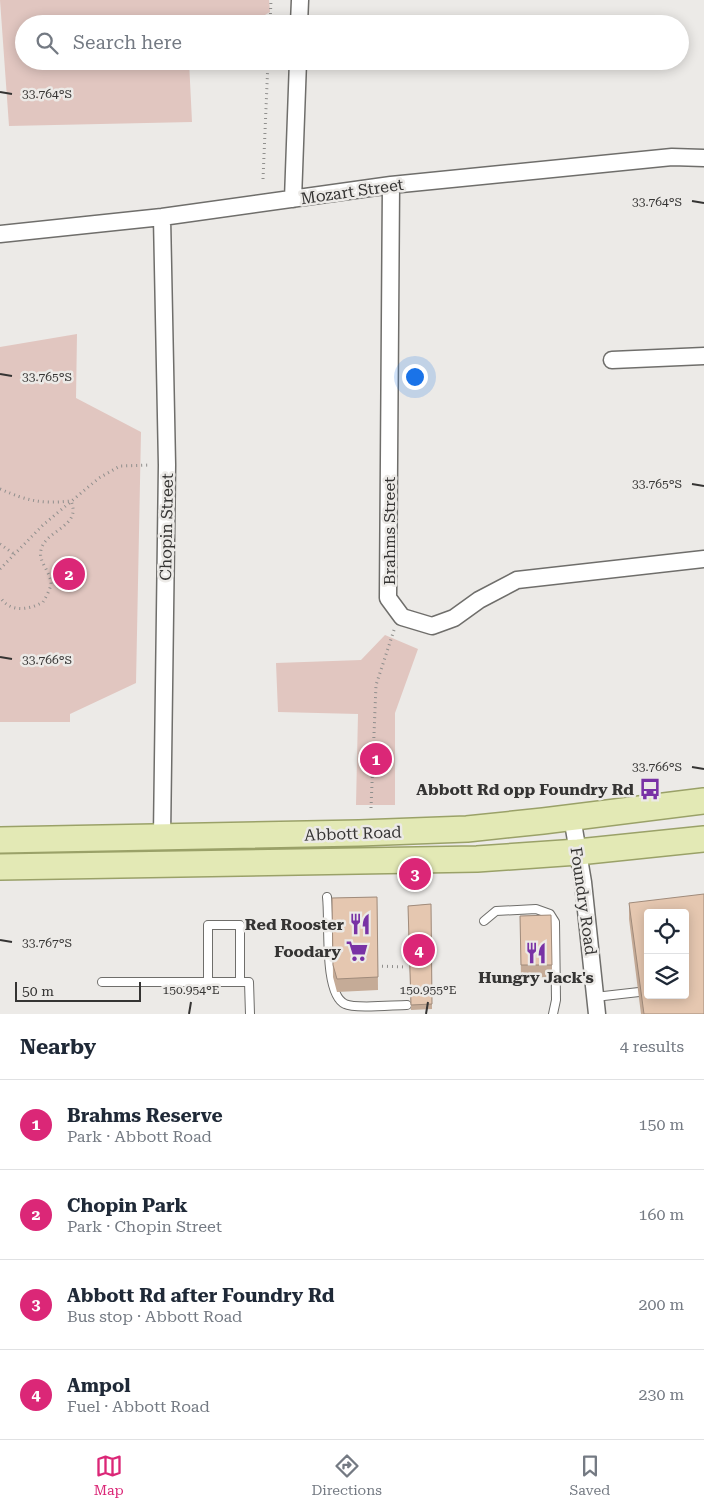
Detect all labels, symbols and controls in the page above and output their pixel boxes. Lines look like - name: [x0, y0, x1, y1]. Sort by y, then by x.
- search box: [15, 15, 689, 70]
- icon: search: [33, 29, 61, 57]
- text: Search here: [73, 31, 182, 54]
- text: 33.764°S: [22, 87, 72, 101]
- street label: Mozart Street: [299, 175, 405, 208]
- text: 33.764°S: [632, 195, 682, 209]
- your location: [402, 364, 428, 390]
- text: 33.765°S: [22, 370, 72, 384]
- street label: Chopin Street: [156, 473, 177, 581]
- street label: Brahms Street: [380, 477, 399, 585]
- text: 33.765°S: [632, 477, 682, 491]
- pin: 2: [53, 555, 85, 593]
- text: 33.766°S: [22, 653, 72, 667]
- pin: 1: [360, 740, 392, 778]
- text: 33.766°S: [632, 760, 682, 774]
- bus stop icon: Abbott Rd opp Foundry Rd: [637, 776, 663, 802]
- place label: Abbott Rd opp Foundry Rd: [416, 780, 634, 799]
- street label: Abbott Road: [304, 822, 402, 845]
- street label: Foundry Road: [567, 846, 600, 956]
- pin: 3: [399, 855, 431, 893]
- map controls: [644, 909, 689, 999]
- button: locate: [644, 909, 689, 954]
- restaurant icon: Red Rooster: [347, 911, 373, 937]
- place label: Red Rooster: [245, 915, 344, 934]
- pin: 4: [403, 931, 435, 969]
- text: 33.767°S: [22, 936, 72, 950]
- supermarket icon: Foodary: [344, 938, 370, 964]
- restaurant icon: Hungry Jack's: [523, 940, 549, 966]
- place label: Foodary: [274, 942, 341, 961]
- button: layers: [644, 954, 689, 999]
- place label: Hungry Jack's: [478, 968, 594, 987]
- scale bar: [15, 979, 141, 1002]
- text: 50 m: [22, 983, 54, 999]
- text: 150.954°E: [163, 983, 219, 997]
- text: 150.955°E: [400, 983, 456, 997]
- text: Nearby: [20, 1035, 96, 1059]
- text: 4 results: [620, 1037, 684, 1056]
- text: Brahms Reserve: [67, 1104, 223, 1127]
- text: 1: [32, 1115, 40, 1134]
- text: 150 m: [638, 1115, 684, 1134]
- text: Park · Abbott Road: [67, 1127, 212, 1146]
- text: Chopin Park: [67, 1194, 188, 1217]
- text: 2: [32, 1205, 40, 1224]
- text: 160 m: [638, 1205, 684, 1224]
- text: Park · Chopin Street: [67, 1217, 222, 1236]
- text: Abbott Rd after Foundry Rd: [67, 1284, 335, 1307]
- text: 3: [32, 1295, 40, 1314]
- text: 200 m: [638, 1295, 684, 1314]
- text: Bus stop · Abbott Road: [67, 1307, 242, 1326]
- text: Ampol: [67, 1374, 130, 1397]
- text: 4: [32, 1385, 40, 1404]
- text: 230 m: [638, 1385, 684, 1404]
- text: Fuel · Abbott Road: [67, 1397, 210, 1416]
- tab: Map: [94, 1452, 124, 1498]
- tab: Directions: [311, 1452, 382, 1498]
- tab: Saved: [570, 1452, 610, 1498]

